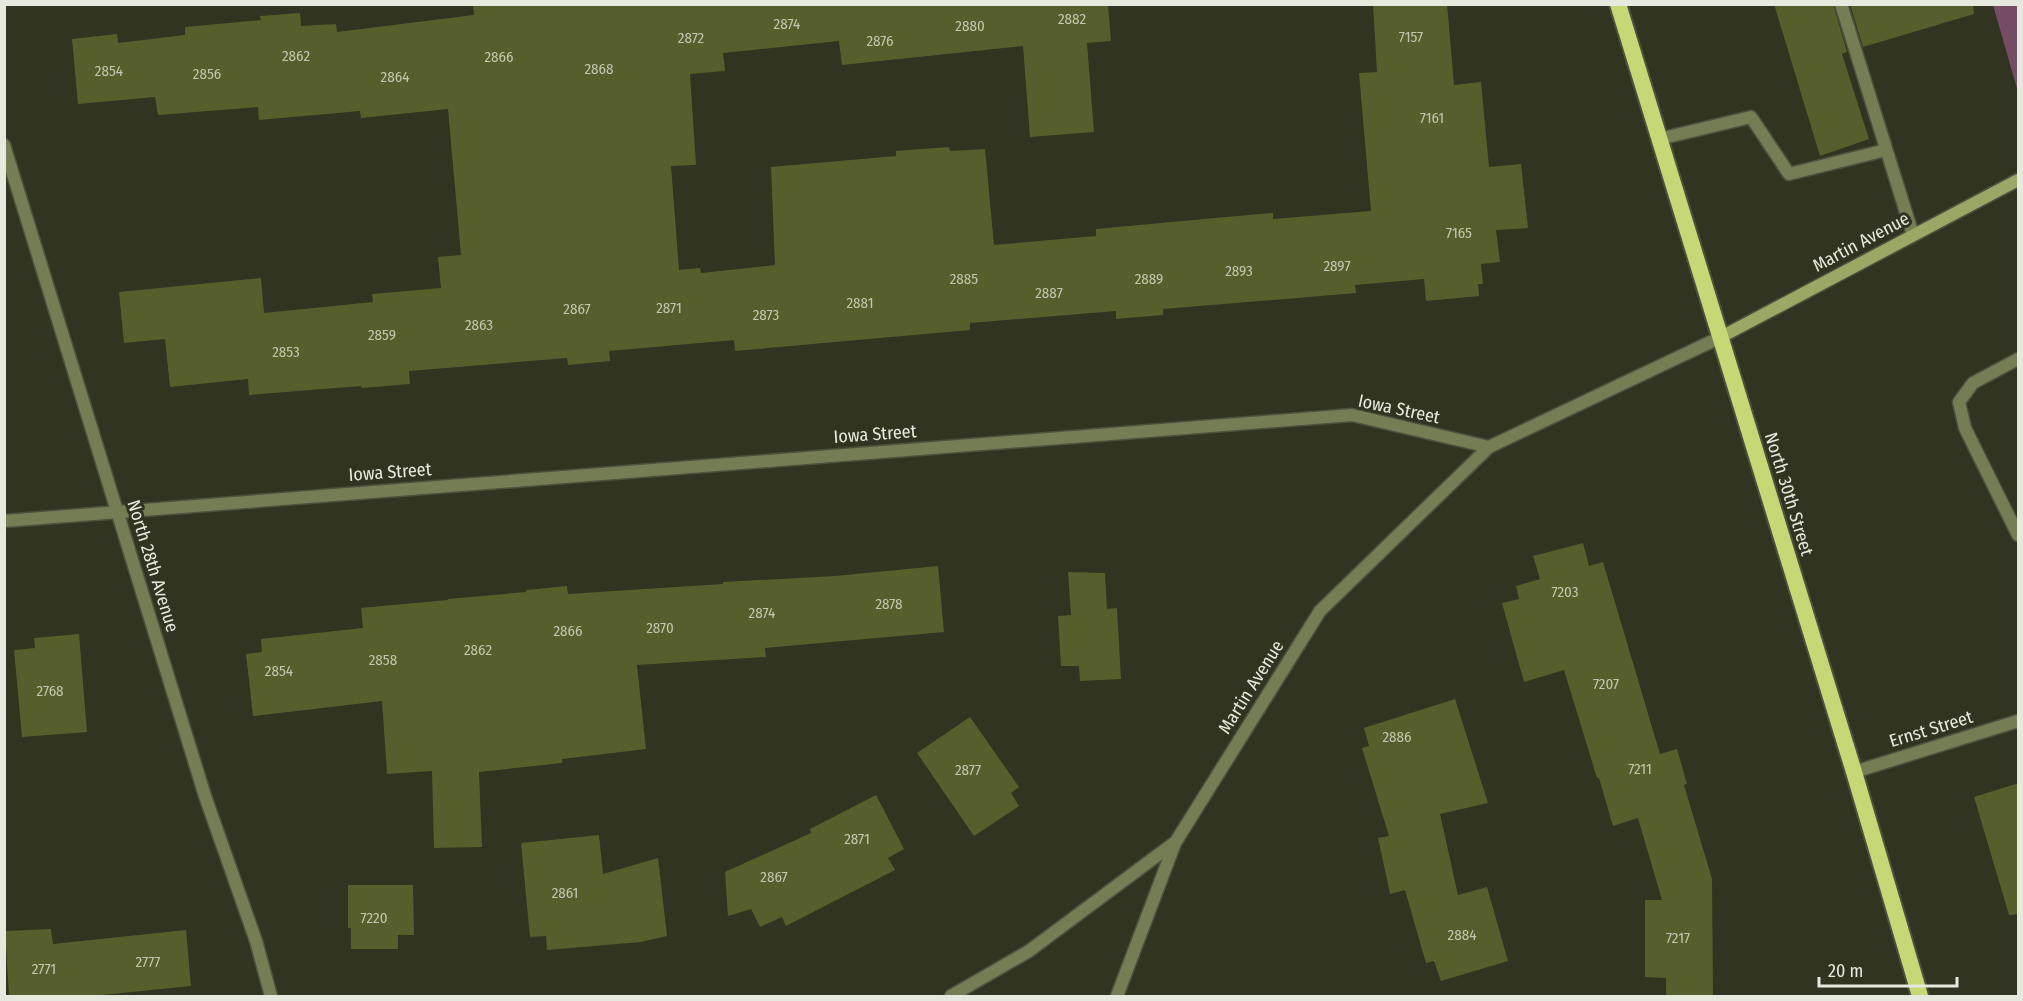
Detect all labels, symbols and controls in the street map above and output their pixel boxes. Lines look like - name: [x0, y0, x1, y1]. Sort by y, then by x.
- house number: 2882: [1058, 10, 1086, 28]
- house number: 2874: [774, 15, 800, 33]
- house number: 2880: [955, 17, 985, 35]
- house number: 7157: [1399, 28, 1423, 46]
- house number: 2872: [678, 29, 705, 47]
- house number: 2876: [866, 32, 894, 50]
- house number: 2862: [282, 47, 310, 65]
- house number: 2866: [485, 48, 514, 66]
- house number: 2868: [584, 60, 614, 78]
- house number: 2854: [95, 62, 123, 80]
- house number: 2856: [193, 65, 221, 83]
- house number: 2864: [381, 68, 409, 86]
- house number: 7161: [1420, 109, 1444, 127]
- street label: Martin Avenue: [1809, 207, 1913, 277]
- house number: 7165: [1446, 224, 1472, 242]
- house number: 2897: [1323, 257, 1351, 275]
- house number: 2893: [1225, 262, 1253, 280]
- house number: 2885: [950, 270, 978, 288]
- house number: 2889: [1135, 270, 1163, 288]
- house number: 2887: [1035, 284, 1063, 302]
- house number: 2881: [846, 294, 874, 312]
- house number: 2871: [656, 299, 682, 317]
- house number: 2867: [563, 300, 591, 318]
- house number: 2873: [753, 306, 780, 324]
- house number: 2863: [465, 316, 493, 334]
- house number: 2859: [368, 326, 396, 344]
- house number: 2853: [272, 343, 300, 361]
- street label: Iowa Street: [1356, 390, 1442, 428]
- street label: Iowa Street: [833, 420, 917, 448]
- street label: North 30th Street: [1760, 430, 1818, 558]
- street label: Iowa Street: [348, 458, 432, 486]
- street label: North 28th Avenue: [122, 497, 184, 635]
- house number: 7203: [1552, 583, 1579, 601]
- house number: 2878: [875, 595, 903, 613]
- house number: 2874: [749, 604, 775, 622]
- house number: 2870: [646, 619, 674, 637]
- house number: 2866: [554, 622, 583, 640]
- street label: Martin Avenue: [1214, 636, 1289, 738]
- house number: 2862: [464, 641, 492, 659]
- house number: 2858: [369, 651, 397, 669]
- house number: 2854: [265, 662, 293, 680]
- house number: 7207: [1593, 675, 1619, 693]
- house number: 2768: [36, 682, 64, 700]
- street label: Ernst Street: [1887, 706, 1975, 752]
- house number: 2886: [1382, 728, 1412, 746]
- house number: 7211: [1628, 760, 1652, 778]
- house number: 2877: [955, 761, 981, 779]
- house number: 2871: [844, 830, 870, 848]
- house number: 2867: [760, 868, 788, 886]
- house number: 2861: [552, 884, 578, 902]
- house number: 7220: [361, 909, 387, 927]
- house number: 2884: [1448, 926, 1476, 944]
- house number: 7217: [1666, 929, 1690, 947]
- scale bar: [1819, 950, 1957, 988]
- house number: 2777: [136, 953, 160, 971]
- house number: 2771: [32, 960, 56, 978]
- text: 20 m: [1828, 960, 1863, 982]

